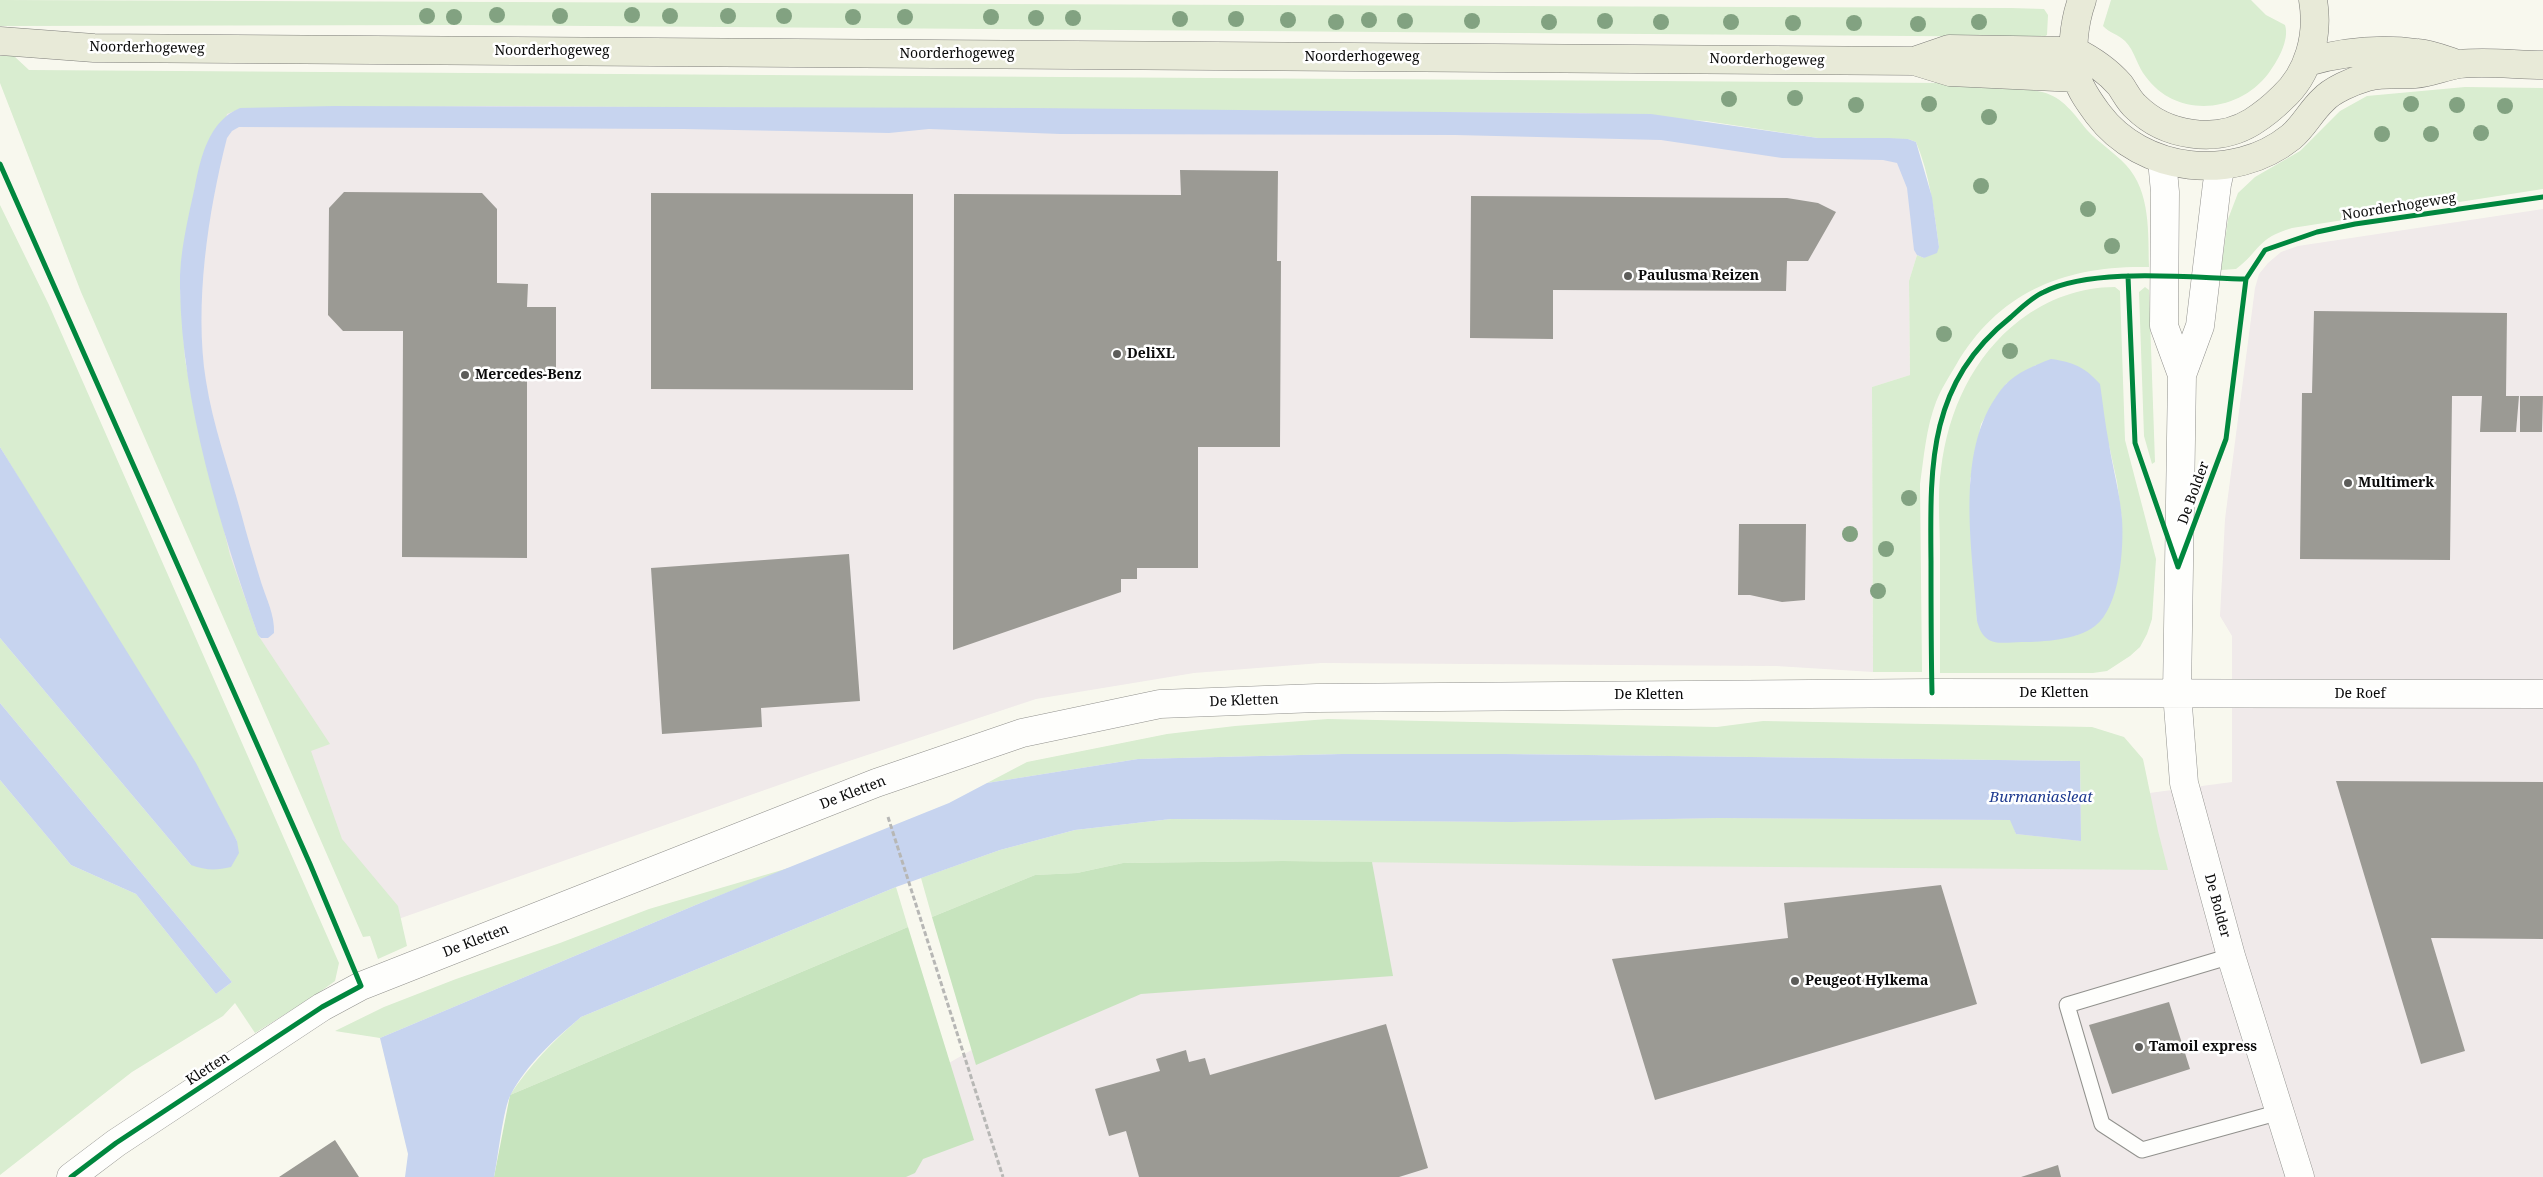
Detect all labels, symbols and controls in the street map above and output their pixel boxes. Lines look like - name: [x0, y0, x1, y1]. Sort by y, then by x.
- street label: Noorderhogeweg: [89, 39, 205, 57]
- street label: Noorderhogeweg: [494, 43, 610, 59]
- street label: Noorderhogeweg: [899, 46, 1015, 62]
- street label: Noorderhogeweg: [1304, 49, 1420, 65]
- street label: Noorderhogeweg: [1709, 51, 1825, 69]
- street label: Noorderhogeweg: [2341, 190, 2457, 224]
- place label: Paulusma Reizen: [1638, 268, 1759, 284]
- marker: Paulusma Reizen: [1622, 270, 1634, 282]
- place label: DeliXL: [1127, 346, 1175, 362]
- marker: DeliXL: [1111, 348, 1123, 360]
- place label: Mercedes-Benz: [475, 367, 581, 383]
- marker: Mercedes-Benz: [459, 369, 471, 381]
- street label: De Bolder: [2175, 459, 2213, 527]
- place label: Multimerk: [2358, 475, 2434, 491]
- marker: Multimerk: [2342, 477, 2354, 489]
- street label: De Kletten: [2019, 685, 2089, 701]
- street label: De Roef: [2334, 686, 2386, 702]
- street label: De Kletten: [1614, 687, 1684, 703]
- street label: De Kletten: [1209, 691, 1279, 711]
- street label: De Kletten: [818, 773, 888, 813]
- water label: Burmaniasleat: [1989, 789, 2093, 807]
- street label: De Bolder: [2200, 872, 2234, 940]
- street label: De Kletten: [441, 921, 511, 961]
- place label: Peugeot Hylkema: [1805, 973, 1928, 989]
- marker: Peugeot Hylkema: [1789, 975, 1801, 987]
- place label: Tamoil express: [2149, 1039, 2257, 1055]
- marker: Tamoil express: [2133, 1041, 2145, 1053]
- street label: Kletten: [183, 1049, 233, 1089]

